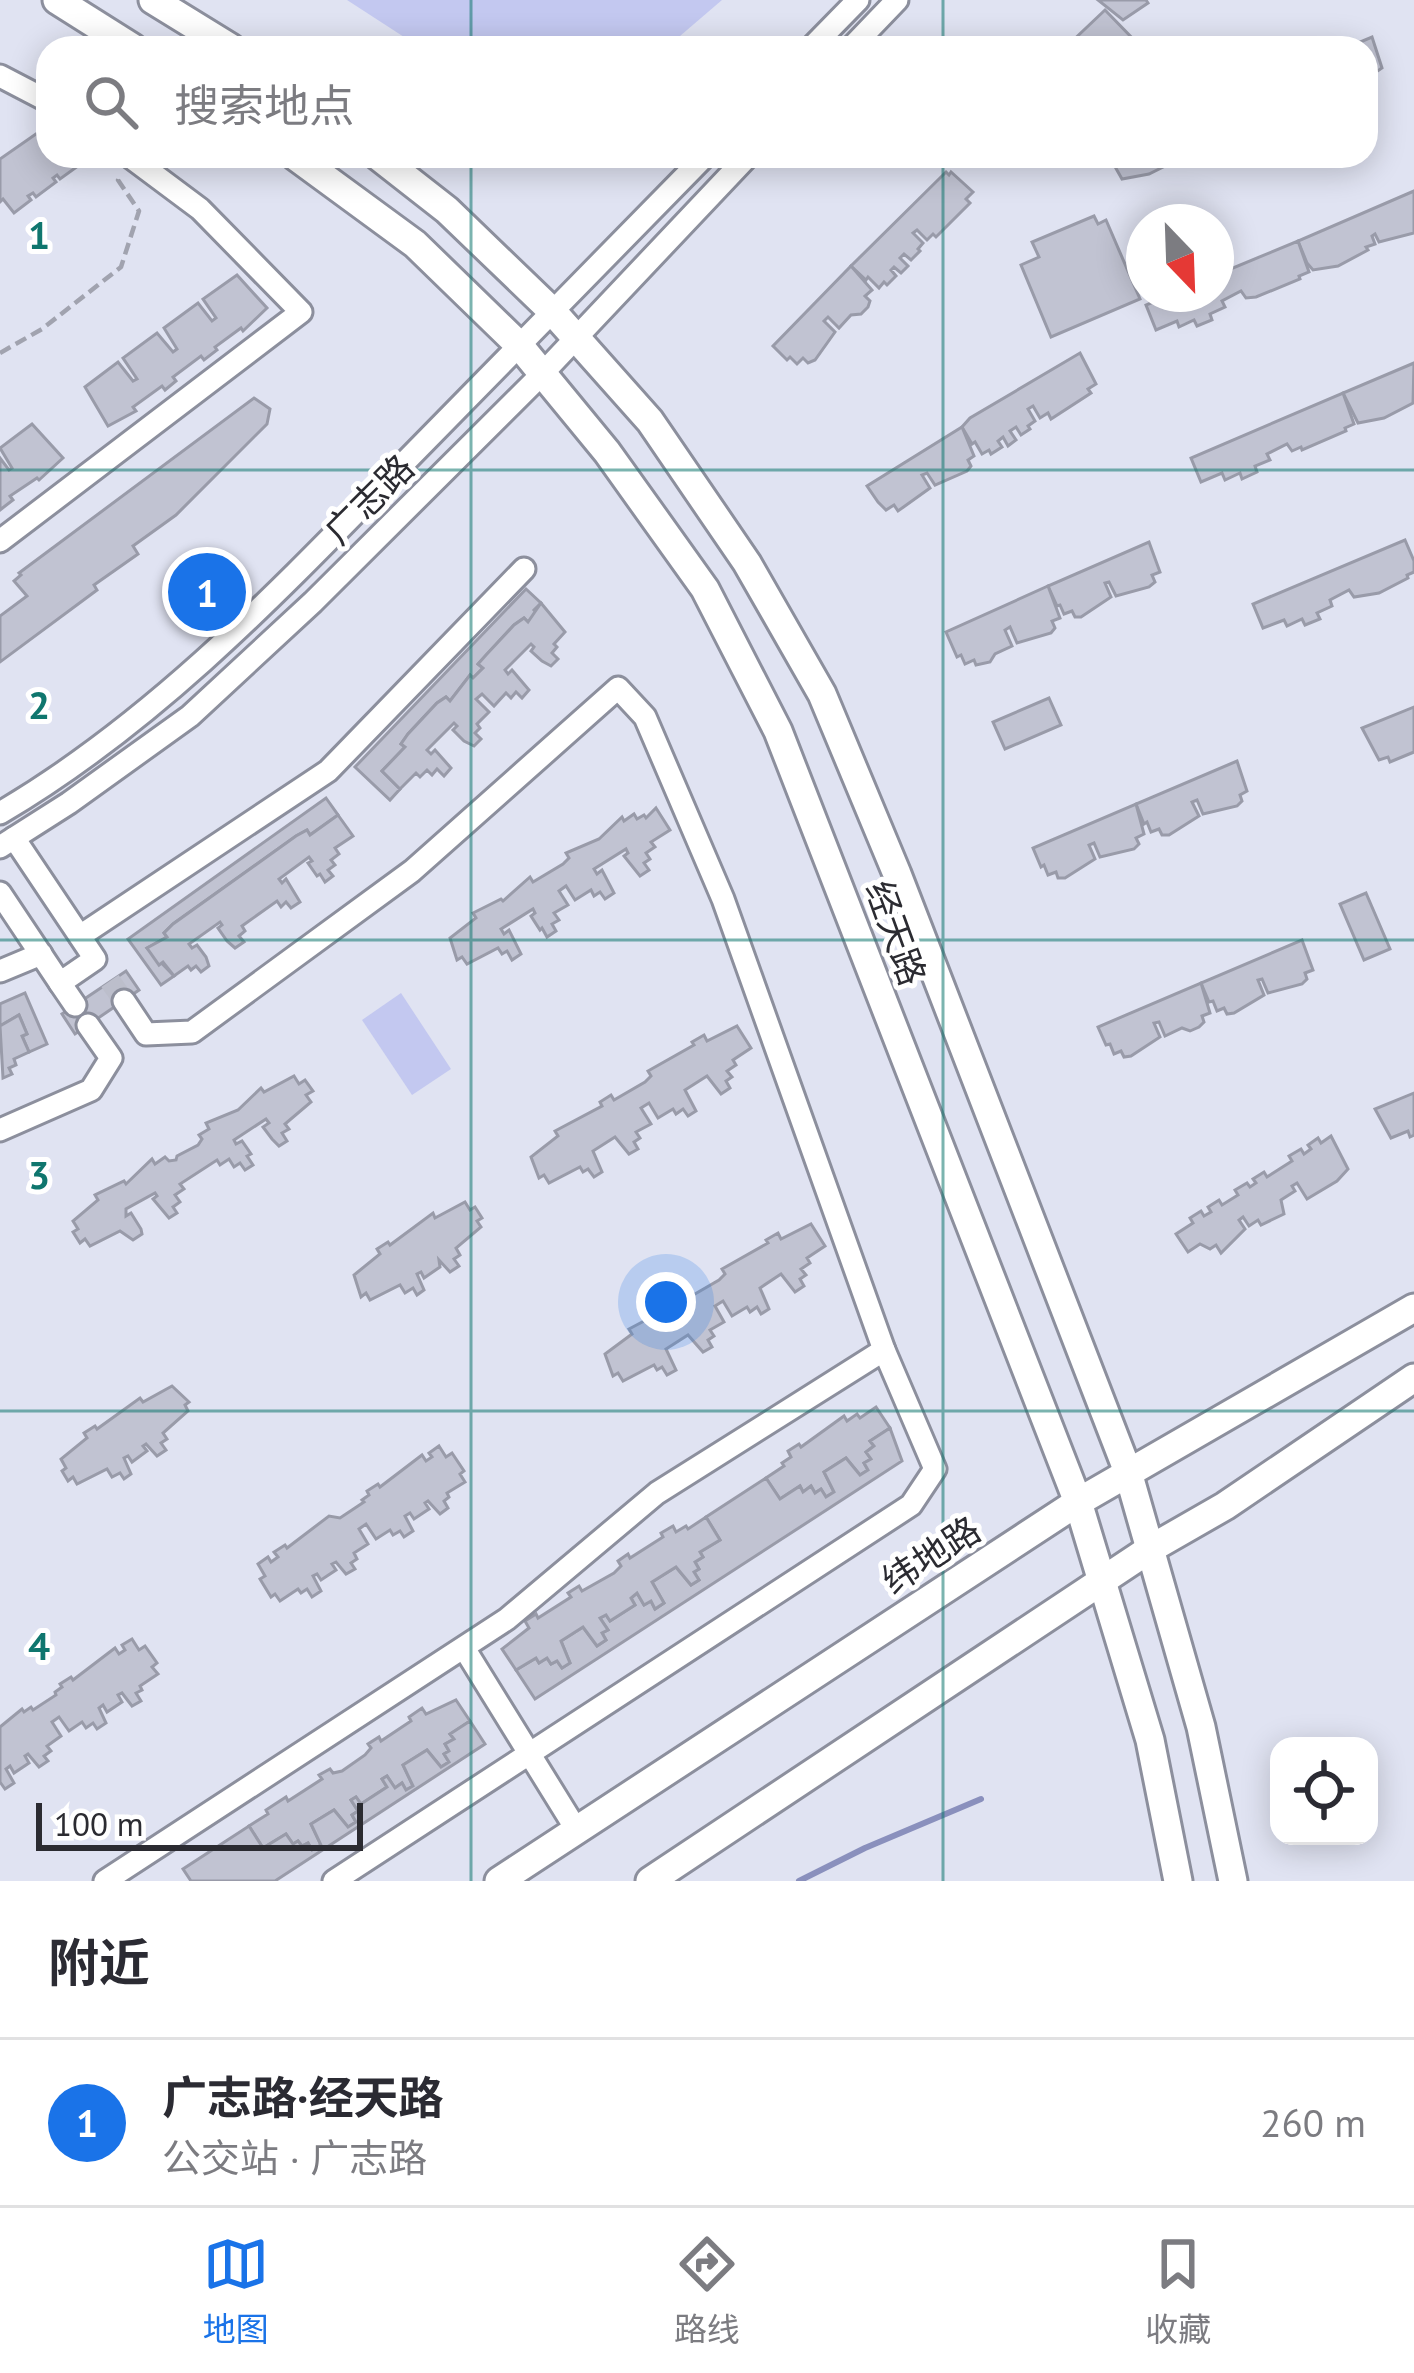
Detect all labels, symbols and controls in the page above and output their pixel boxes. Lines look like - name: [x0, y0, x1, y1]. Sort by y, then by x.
- search box: [36, 36, 1378, 168]
- icon: search: [78, 69, 144, 135]
- text: 搜索地点: [174, 76, 354, 134]
- north arrow: [1126, 204, 1234, 312]
- text: 1: [28, 209, 50, 260]
- street label: 广志路: [314, 444, 423, 553]
- pin: 1: [168, 547, 246, 637]
- text: 2: [28, 679, 50, 730]
- street label: 经天路: [856, 874, 937, 992]
- text: 3: [28, 1149, 50, 1200]
- your location: [636, 1272, 696, 1332]
- street label: 纬地路: [873, 1505, 989, 1604]
- text: 4: [28, 1620, 50, 1671]
- map controls: [1270, 1737, 1378, 1845]
- button: locate: [1270, 1737, 1378, 1845]
- scale bar: [36, 1797, 363, 1850]
- text: 100 m: [54, 1802, 144, 1845]
- text: 附近: [48, 1929, 150, 1995]
- text: 广志路·经天路: [162, 2068, 443, 2126]
- text: 1: [76, 2097, 98, 2148]
- text: 260 m: [1260, 2097, 1366, 2148]
- text: 公交站 · 广志路: [162, 2132, 427, 2183]
- tab: 地图: [203, 2231, 269, 2351]
- tab: 路线: [674, 2231, 740, 2351]
- tab: 收藏: [1145, 2231, 1211, 2351]

